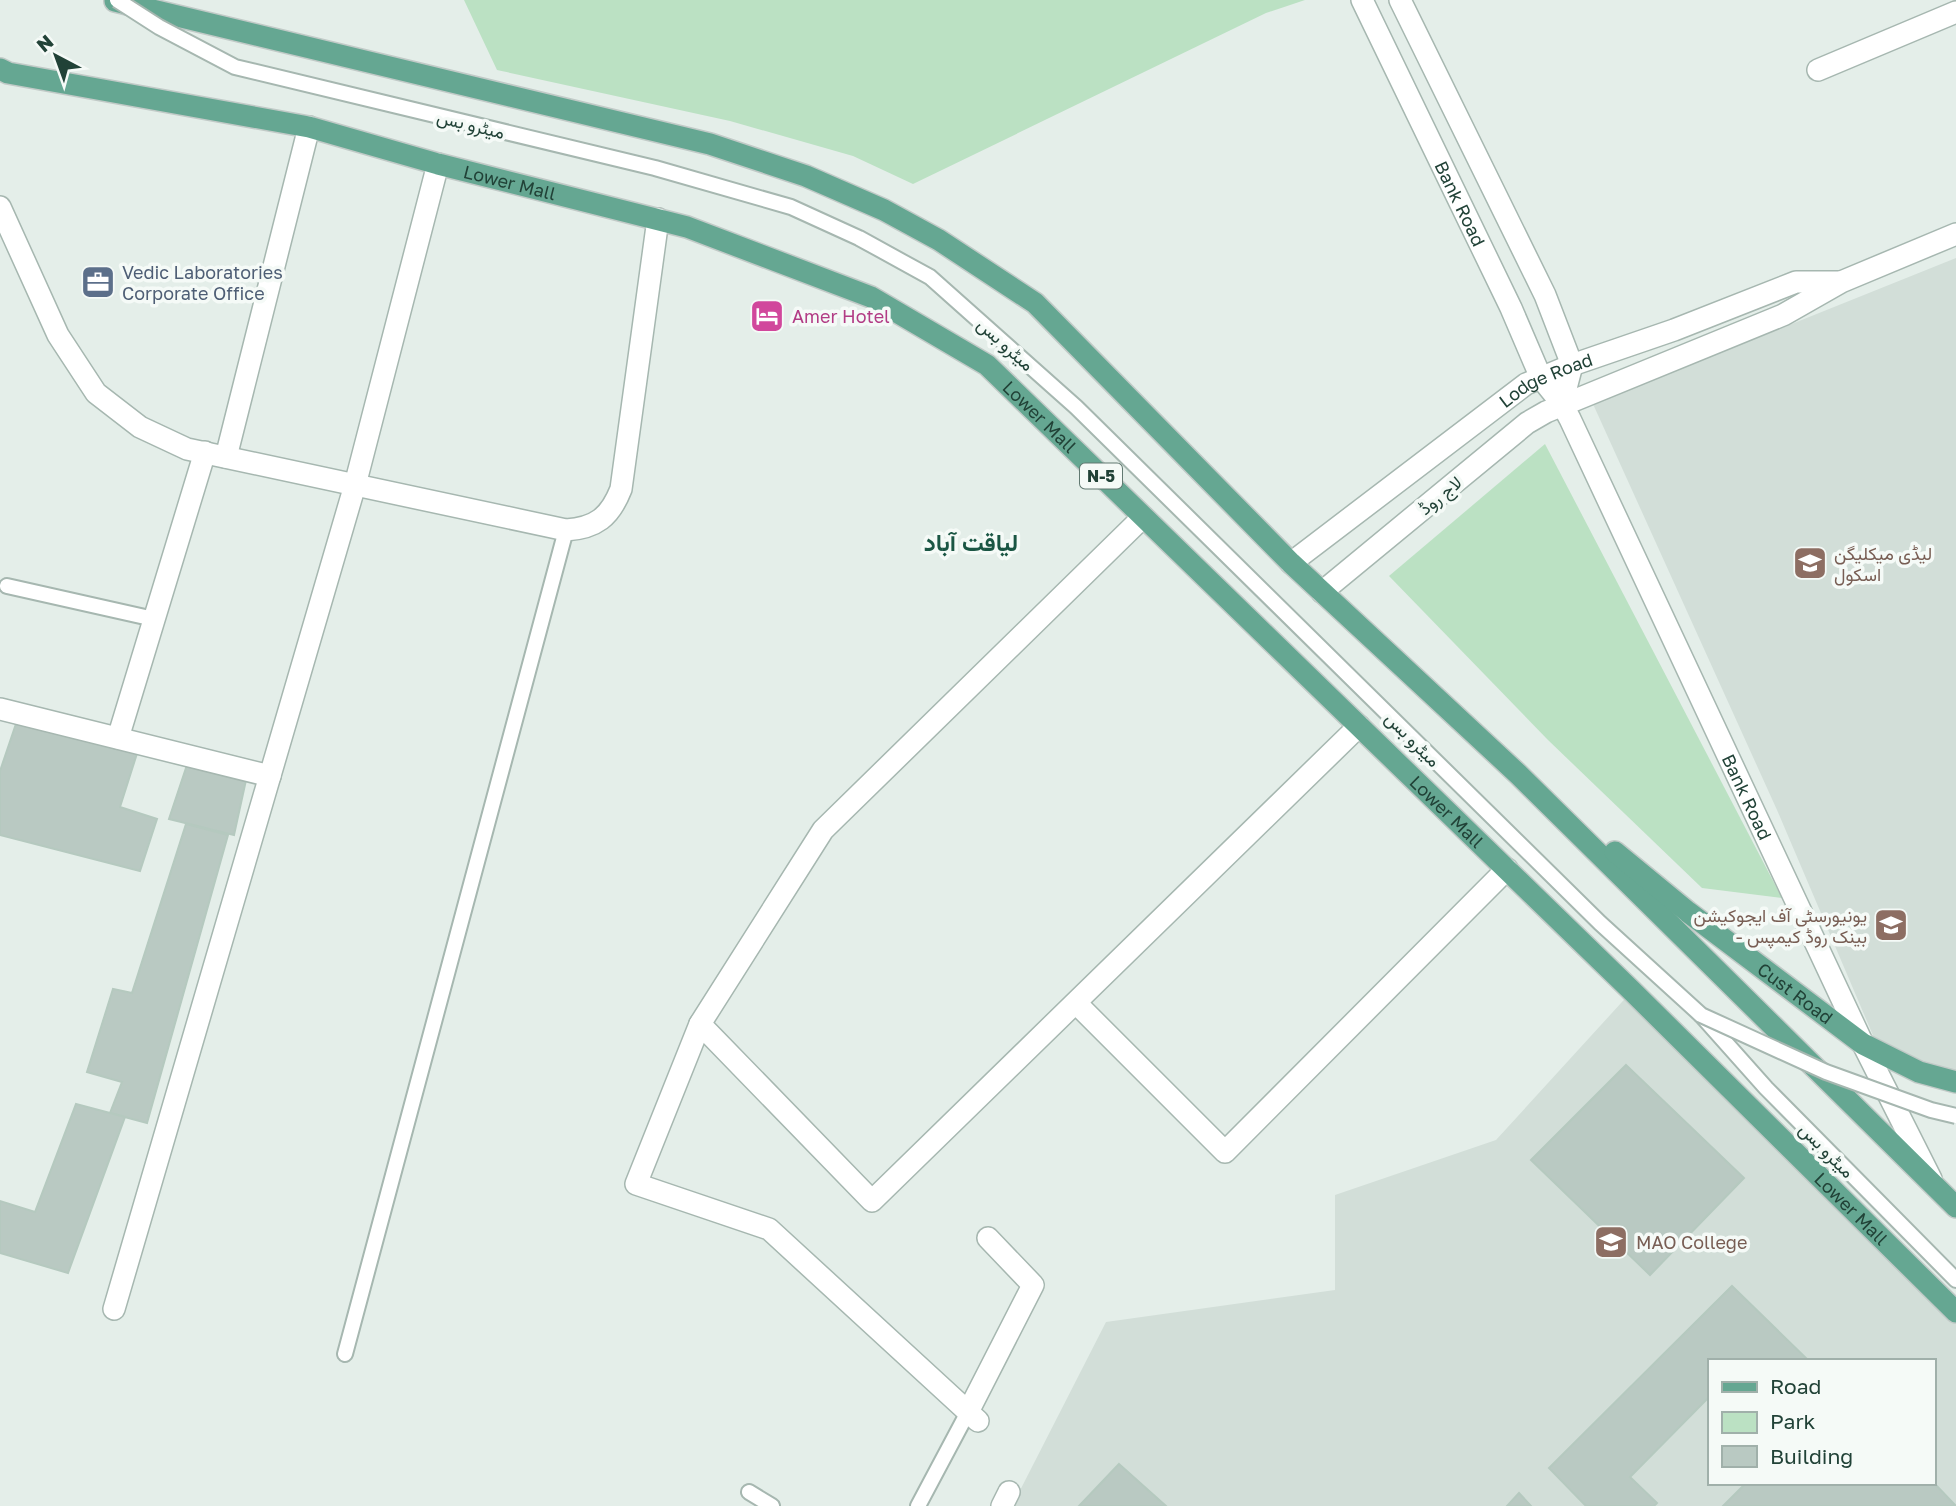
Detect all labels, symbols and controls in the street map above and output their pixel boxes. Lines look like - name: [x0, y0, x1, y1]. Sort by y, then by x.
- north arrow: [21, 21, 91, 91]
- text: N: [32, 29, 58, 56]
- street label: میٹرو بس: [435, 105, 507, 144]
- street label: Bank Road: [1430, 157, 1490, 250]
- street label: Lower Mall: [461, 160, 558, 204]
- place label: Vedic Laboratories Corporate Office: [122, 261, 283, 304]
- office icon: Vedic Laboratories Corporate Office: [79, 263, 117, 301]
- hotel icon: Amer Hotel: [748, 297, 786, 335]
- place label: Amer Hotel: [792, 305, 890, 327]
- street label: میٹرو بس: [972, 313, 1039, 376]
- street label: Lodge Road: [1494, 348, 1595, 412]
- street label: Lower Mall: [999, 376, 1082, 457]
- road number: N-5: [1080, 463, 1122, 489]
- street label: لاج روڈ: [1414, 471, 1467, 521]
- district label: لیاقت آباد: [924, 527, 1018, 557]
- place label: لیڈی میکلیگن اسکول: [1834, 542, 1932, 586]
- school or university icon: لیڈی میکلیگن اسکول: [1791, 544, 1829, 582]
- street label: میٹرو بس: [1380, 707, 1445, 772]
- street label: Bank Road: [1718, 750, 1777, 843]
- street label: Lower Mall: [1405, 771, 1489, 852]
- place label: یونیورسٹی آف ایجوکیشن - بینک روڈ کیمپس: [1694, 904, 1867, 949]
- school or university icon: یونیورسٹی آف ایجوکیشن - بینک روڈ کیمپس: [1872, 906, 1910, 944]
- street label: Cust Road: [1753, 958, 1837, 1028]
- street label: میٹرو بس: [1794, 1118, 1859, 1183]
- street label: Lower Mall: [1810, 1168, 1893, 1250]
- school or university icon: MAO College: [1592, 1223, 1630, 1261]
- place label: MAO College: [1636, 1231, 1747, 1253]
- legend: [1708, 1359, 1935, 1485]
- text: Road: [1770, 1373, 1821, 1399]
- text: Park: [1770, 1408, 1816, 1434]
- text: Building: [1770, 1443, 1853, 1469]

